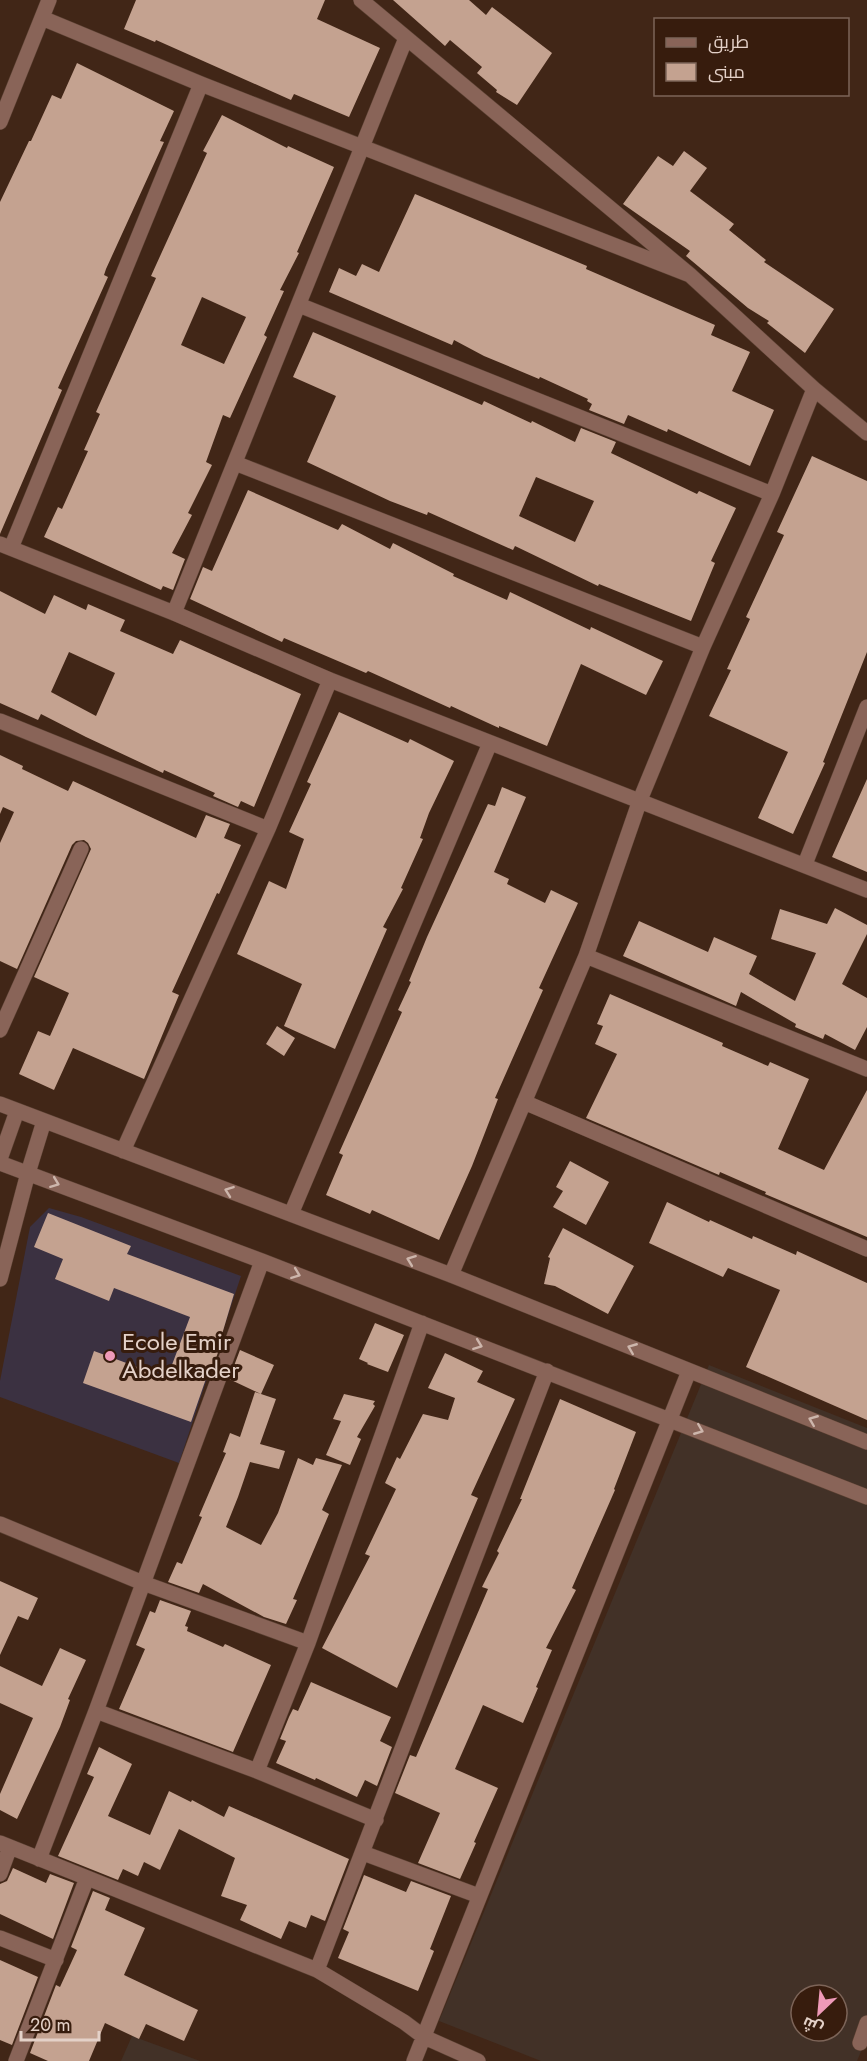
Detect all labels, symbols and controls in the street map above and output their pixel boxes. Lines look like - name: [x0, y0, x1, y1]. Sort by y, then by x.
- legend: [654, 18, 849, 96]
- text: طريق: [708, 29, 749, 55]
- text: مبنى: [708, 59, 745, 85]
- one-way arrow: [49, 1176, 60, 1189]
- one-way arrow: [224, 1186, 235, 1198]
- one-way arrow: [407, 1255, 418, 1267]
- one-way arrow: [290, 1267, 301, 1279]
- place label: Ecole Emir Abdelkader: [122, 1324, 240, 1387]
- one-way arrow: [472, 1337, 483, 1350]
- one-way arrow: [627, 1342, 637, 1355]
- marker: Ecole Emir Abdelkader: [103, 1349, 117, 1363]
- one-way arrow: [808, 1415, 819, 1427]
- one-way arrow: [693, 1423, 704, 1436]
- north arrow: [789, 1983, 849, 2043]
- scale bar: [21, 2004, 99, 2042]
- text: ش: [798, 2011, 827, 2041]
- text: 20 m: [30, 2012, 70, 2038]

